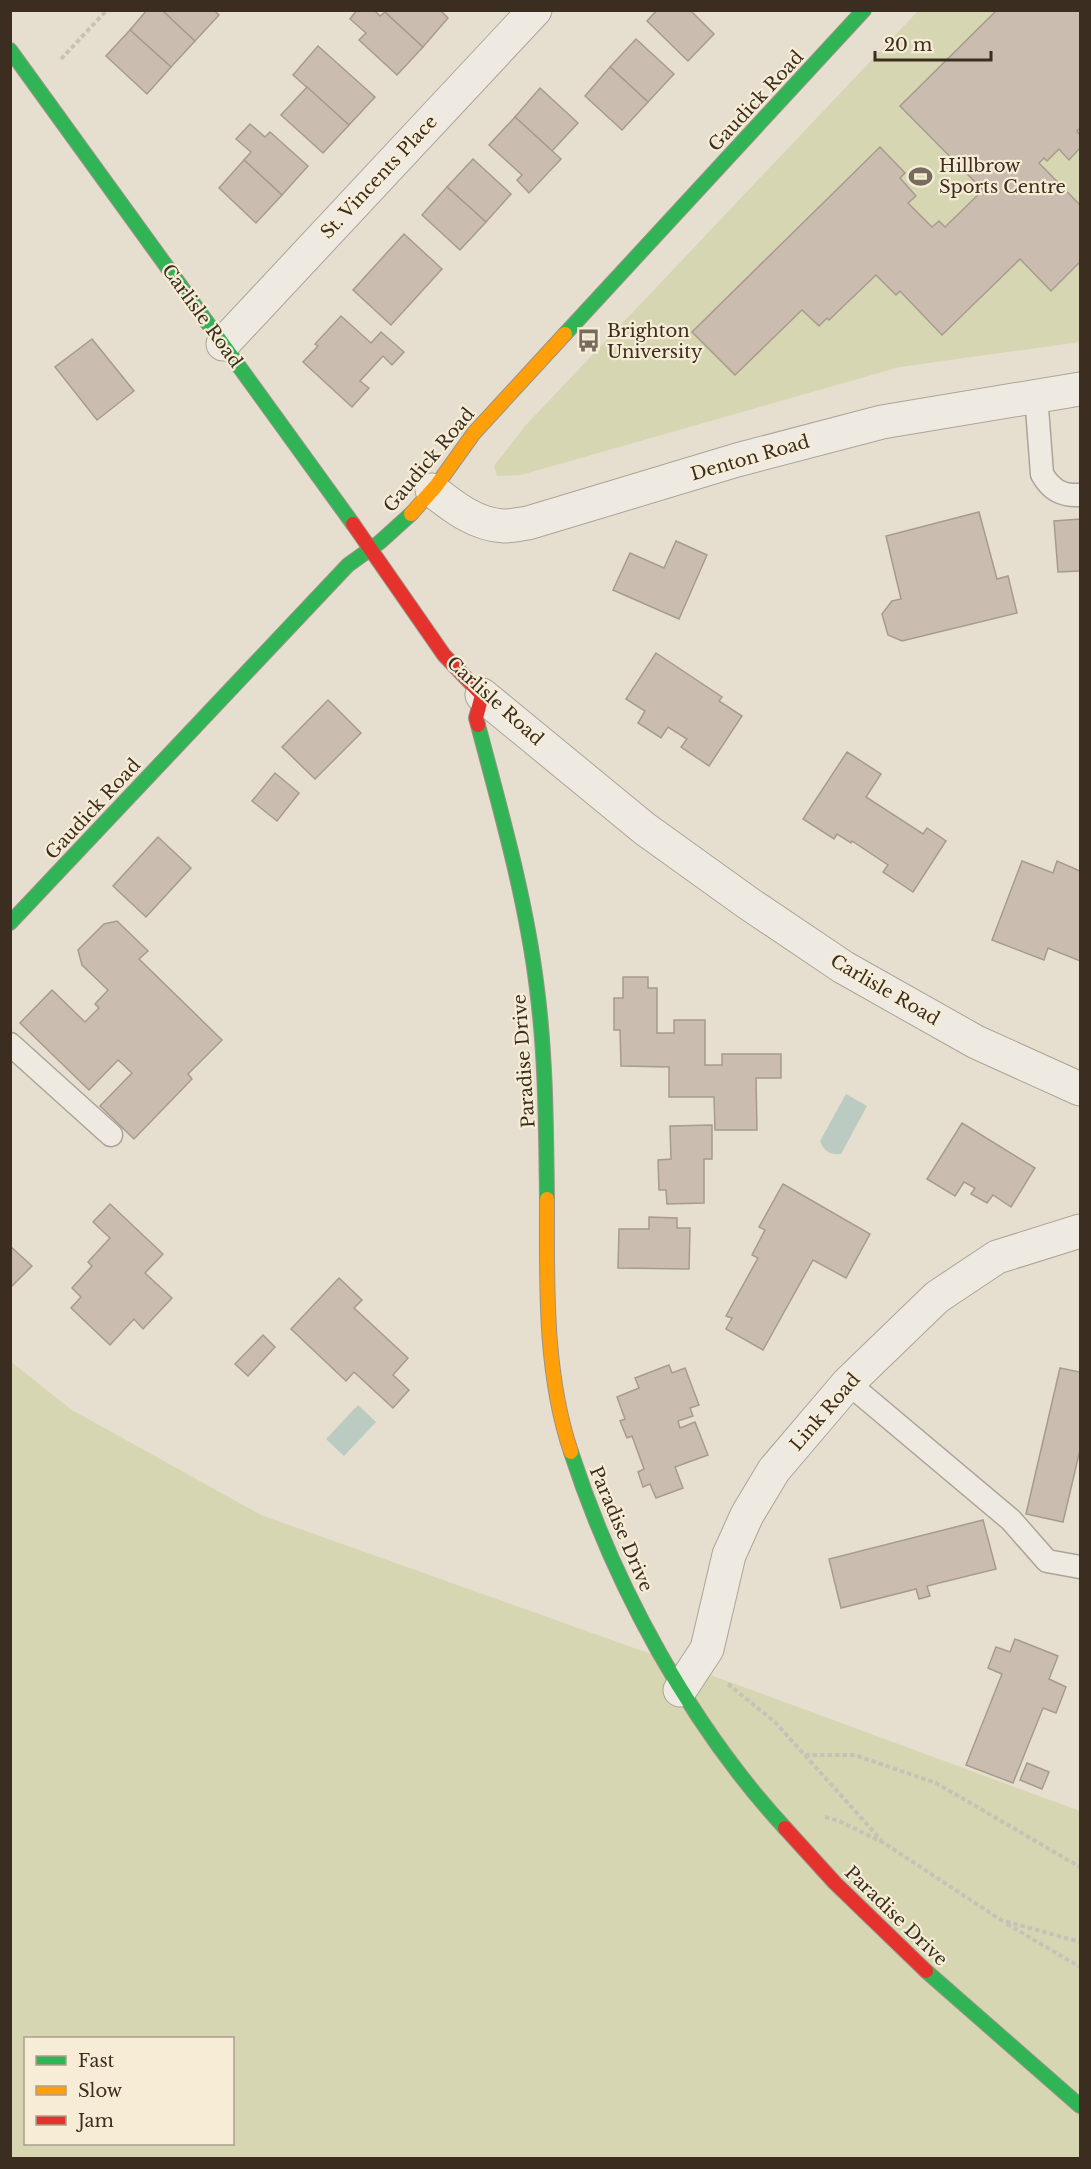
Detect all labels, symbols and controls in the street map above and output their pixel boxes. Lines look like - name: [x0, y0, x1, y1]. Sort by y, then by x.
- scale bar: [875, 24, 990, 62]
- text: 20 m: [884, 34, 932, 56]
- street label: Gaudick Road: [704, 46, 808, 156]
- street label: St. Vincents Place: [316, 111, 442, 243]
- place label: Hillbrow Sports Centre: [939, 155, 1066, 198]
- sports icon: Hillbrow Sports Centre: [908, 163, 934, 189]
- street label: Carlisle Road: [157, 260, 247, 372]
- place label: Brighton University: [607, 320, 703, 363]
- bus stop icon: Brighton University: [576, 328, 602, 354]
- street label: Gaudick Road: [379, 403, 479, 517]
- street label: Denton Road: [688, 431, 812, 485]
- street label: Carlisle Road: [442, 652, 548, 750]
- street label: Gaudick Road: [41, 754, 145, 864]
- street label: Carlisle Road: [827, 950, 943, 1030]
- street label: Paradise Drive: [508, 993, 540, 1129]
- street label: Link Road: [785, 1369, 865, 1455]
- street label: Paradise Drive: [585, 1463, 657, 1595]
- street label: Paradise Drive: [840, 1862, 952, 1970]
- legend: [24, 2037, 234, 2145]
- text: Fast: [78, 2050, 115, 2072]
- text: Slow: [78, 2080, 123, 2102]
- text: Jam: [76, 2110, 114, 2132]

